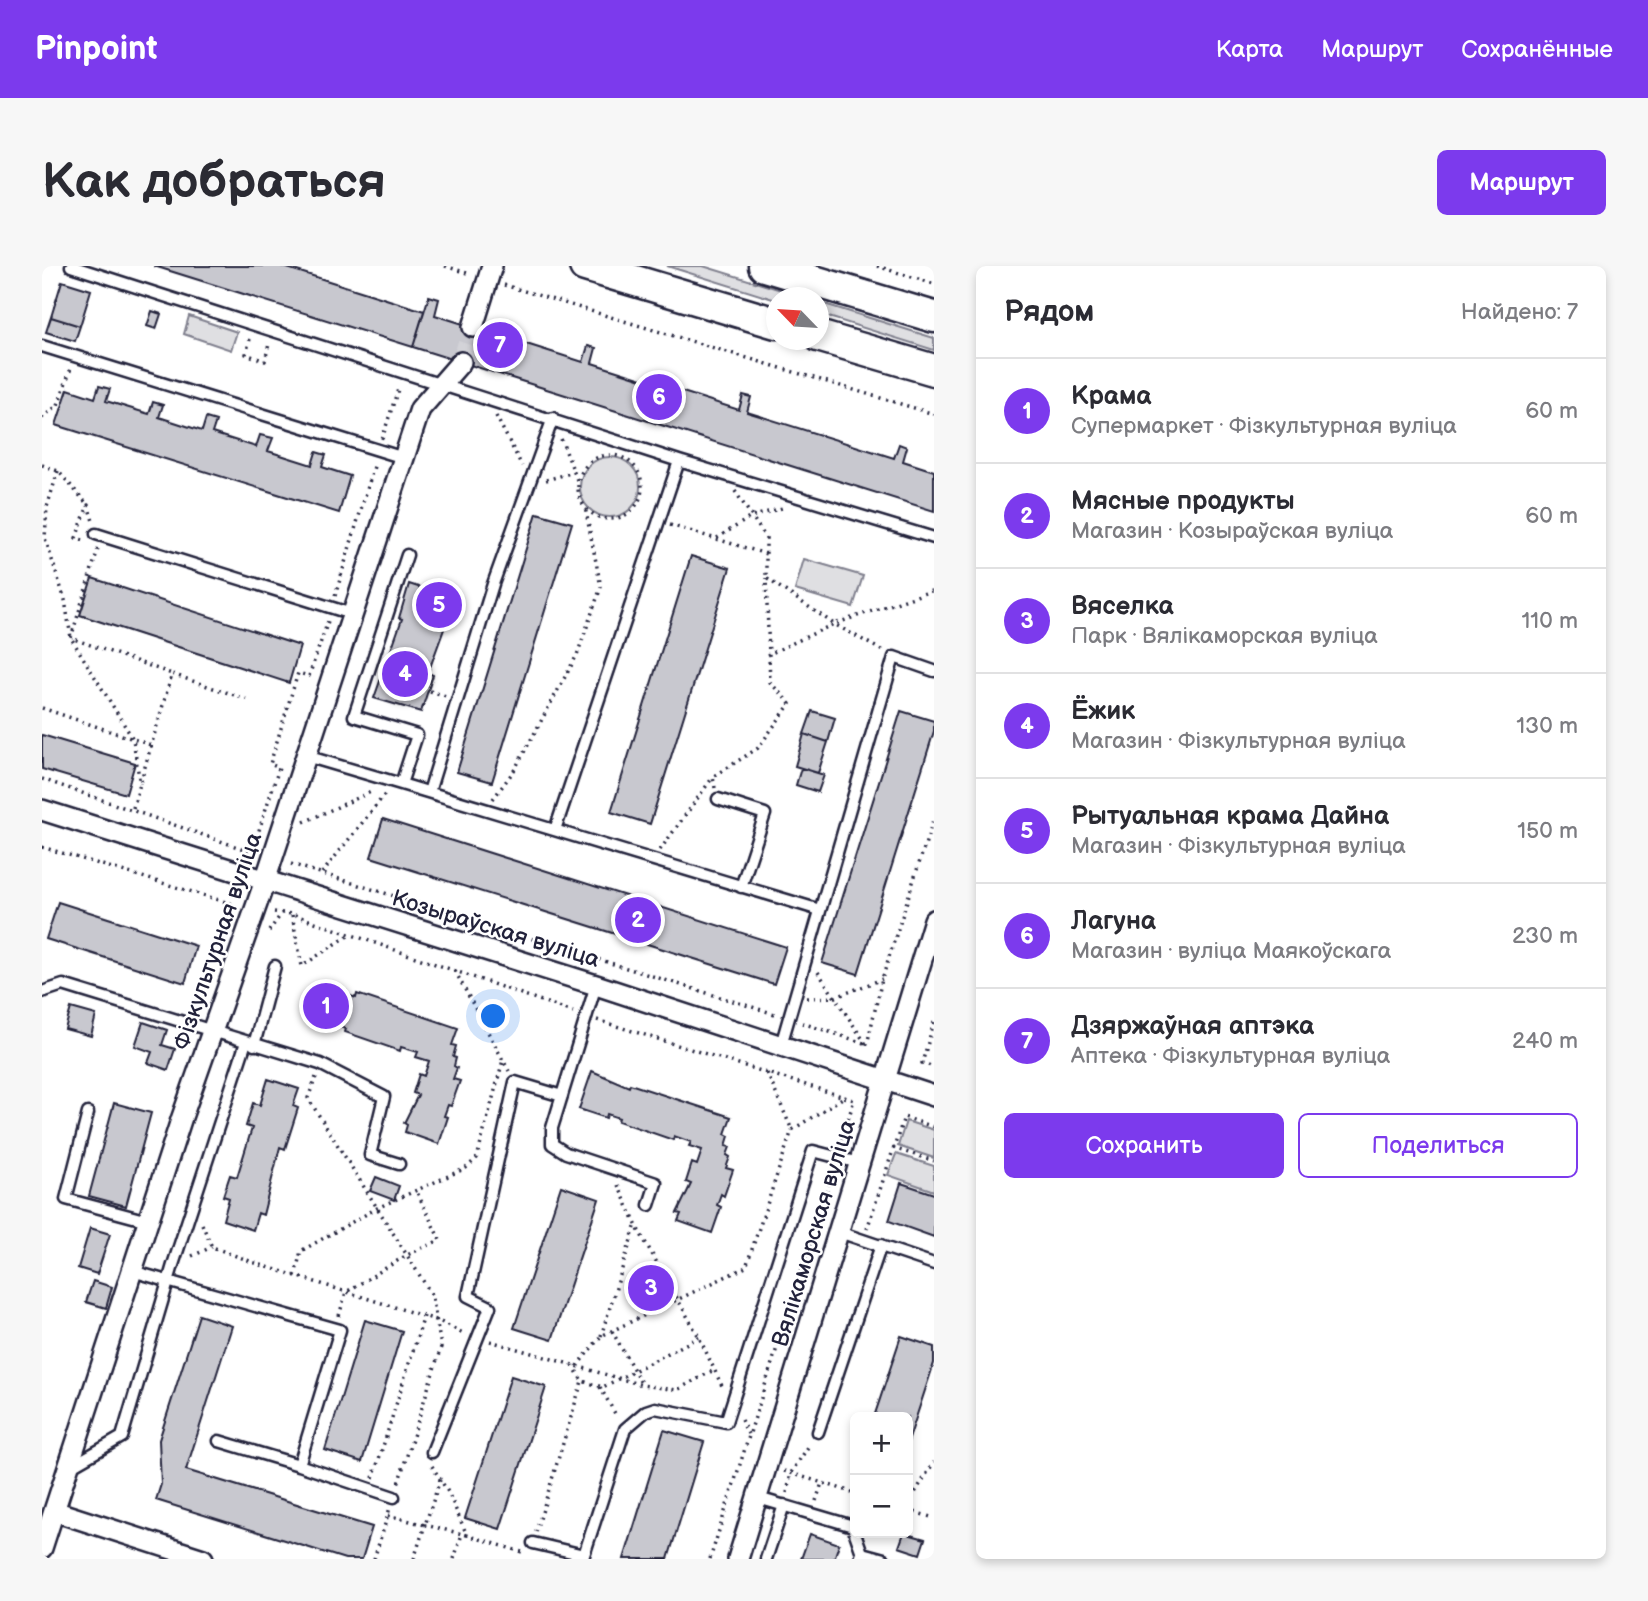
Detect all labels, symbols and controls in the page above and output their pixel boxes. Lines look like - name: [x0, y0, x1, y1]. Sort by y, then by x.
- text: Pinpoint: [35, 29, 157, 69]
- text: Карта: [1216, 35, 1283, 64]
- text: Маршрут: [1321, 35, 1423, 64]
- text: Сохранённые: [1461, 35, 1613, 64]
- button: Маршрут: [1437, 150, 1606, 215]
- text: Как добраться: [42, 153, 386, 212]
- north arrow: [766, 287, 829, 350]
- text: Рядом: [1004, 294, 1094, 330]
- text: Найдено: 7: [1461, 298, 1578, 326]
- pin: 7: [477, 319, 523, 371]
- pin: 6: [636, 371, 682, 423]
- text: Крама: [1071, 381, 1151, 412]
- text: 1: [1022, 397, 1032, 425]
- text: 60 m: [1525, 397, 1578, 425]
- text: Супермаркет · Фізкультурная вуліца: [1071, 412, 1457, 440]
- text: Мясные продукты: [1071, 486, 1295, 517]
- text: 2: [1020, 502, 1034, 530]
- text: 60 m: [1525, 502, 1578, 530]
- text: Магазин · Козыраўская вуліца: [1071, 517, 1393, 545]
- pin: 5: [416, 579, 462, 631]
- text: Вяселка: [1071, 591, 1174, 622]
- text: 3: [1020, 607, 1034, 635]
- text: 110 m: [1521, 607, 1578, 635]
- text: Парк · Вялікаморская вуліца: [1071, 622, 1378, 650]
- pin: 4: [382, 648, 428, 700]
- text: Ёжик: [1071, 696, 1135, 727]
- text: 4: [1020, 712, 1034, 740]
- text: 130 m: [1516, 712, 1578, 740]
- text: Магазин · Фізкультурная вуліца: [1071, 727, 1406, 755]
- text: Рытуальная крама Дайна: [1071, 801, 1389, 832]
- text: 5: [1020, 817, 1034, 845]
- text: 150 m: [1517, 817, 1578, 845]
- street label: Фізкультурная вуліца: [168, 829, 268, 1054]
- text: Магазин · Фізкультурная вуліца: [1071, 832, 1406, 860]
- street label: Козыраўская вуліца: [389, 884, 603, 974]
- pin: 2: [615, 894, 661, 946]
- text: Лагуна: [1071, 906, 1156, 937]
- text: 6: [1020, 922, 1034, 950]
- text: 230 m: [1512, 922, 1578, 950]
- text: Магазин · вуліца Маякоўскага: [1071, 937, 1391, 965]
- pin: 1: [303, 980, 349, 1032]
- your location: [476, 999, 510, 1033]
- text: Дзяржаўная аптэка: [1071, 1011, 1314, 1042]
- text: 7: [1021, 1027, 1033, 1055]
- text: 240 m: [1512, 1027, 1578, 1055]
- text: Аптека · Фізкультурная вуліца: [1071, 1042, 1390, 1070]
- button: Сохранить: [1004, 1113, 1284, 1178]
- button: Поделиться: [1298, 1113, 1578, 1178]
- street label: Вялікаморская вуліца: [766, 1116, 862, 1350]
- pin: 3: [628, 1262, 674, 1314]
- map controls: [850, 1412, 913, 1538]
- button: +: [850, 1412, 913, 1475]
- button: −: [850, 1475, 913, 1538]

